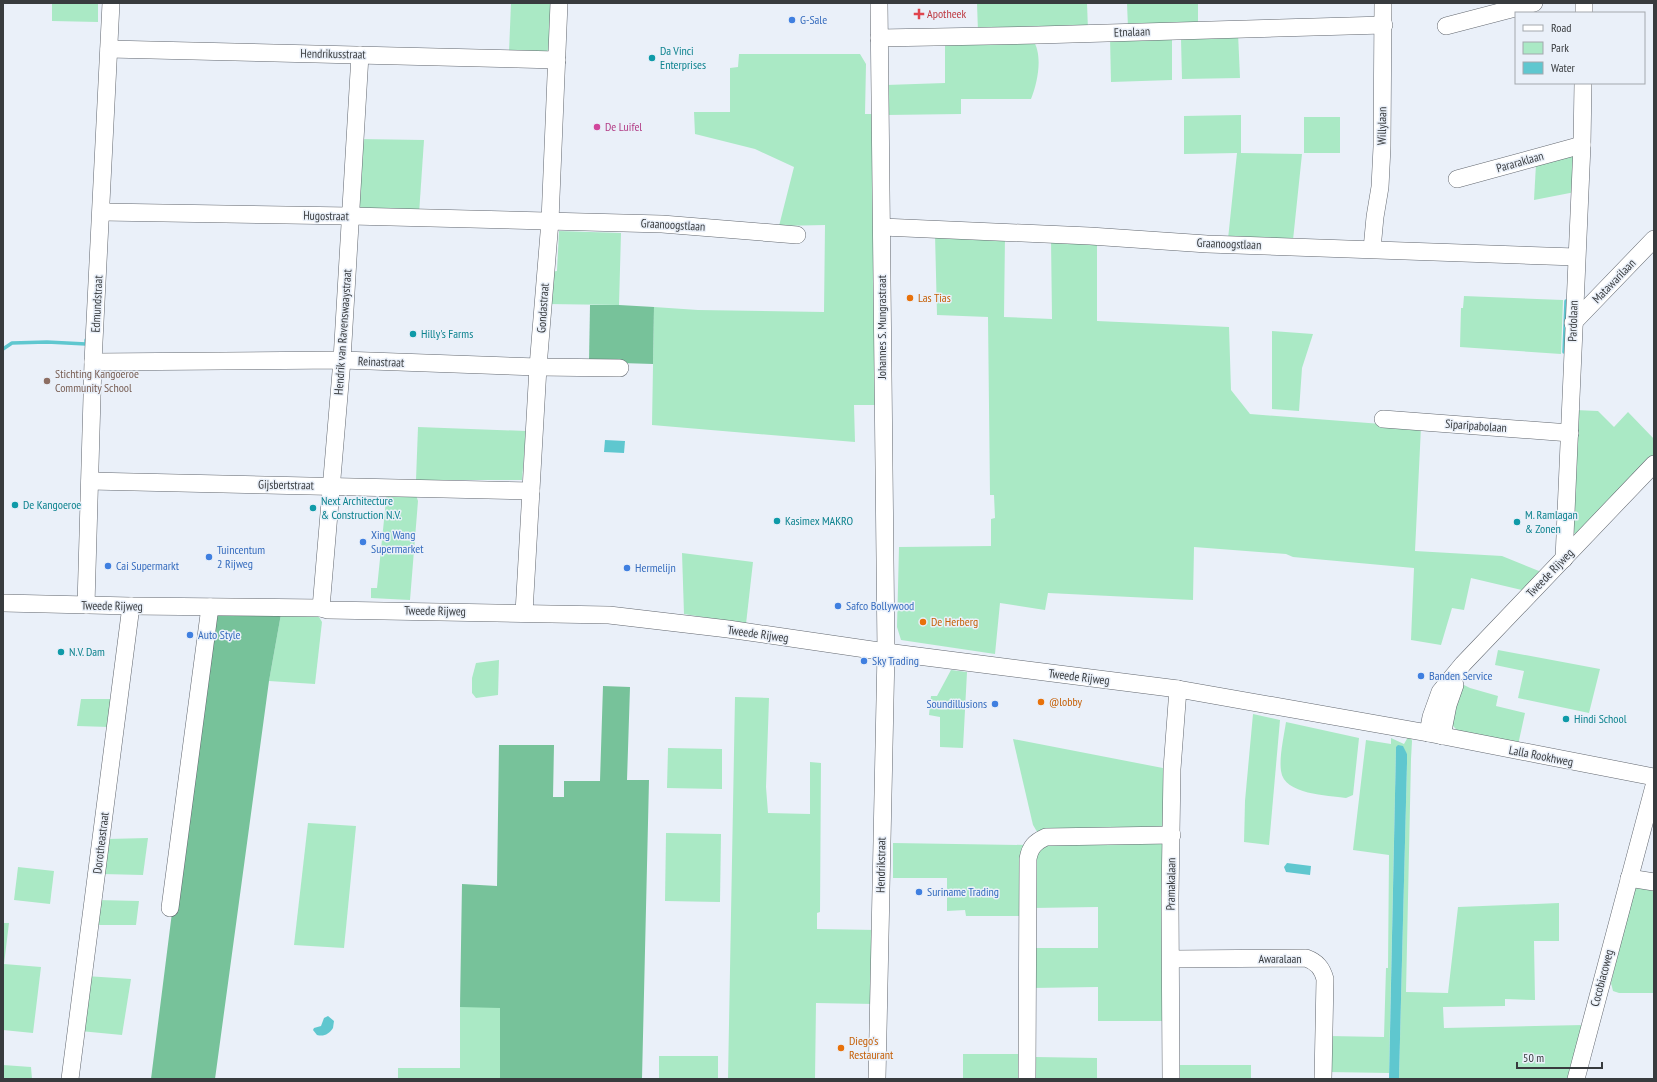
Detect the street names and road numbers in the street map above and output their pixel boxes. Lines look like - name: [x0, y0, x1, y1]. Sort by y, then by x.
- street label: Etnalaan: [1114, 23, 1150, 40]
- street label: Hendrikusstraat: [300, 45, 366, 62]
- street label: Willylaan: [1374, 107, 1389, 145]
- street label: Pararaklaan: [1495, 148, 1545, 175]
- street label: Hugostraat: [303, 208, 350, 223]
- street label: Graanoogstlaan: [640, 215, 706, 234]
- street label: Graanoogstlaan: [1196, 235, 1262, 252]
- street label: Matawarilaan: [1589, 255, 1638, 306]
- street label: Hendrik van Ravenswaaystraat: [331, 268, 354, 395]
- street label: Edmundstraat: [88, 274, 106, 333]
- street label: Johannes S. Mungrastraat: [874, 274, 889, 380]
- street label: Gondastraat: [533, 282, 552, 333]
- street label: Pardolaan: [1564, 300, 1581, 342]
- street label: Reinastraat: [358, 353, 405, 370]
- street label: Siparipabolaan: [1445, 416, 1507, 435]
- street label: Gijsbertstraat: [258, 477, 315, 492]
- street label: Tweede Rijweg: [1523, 545, 1576, 600]
- street label: Tweede Rijweg: [81, 597, 143, 614]
- street label: Tweede Rijweg: [404, 602, 466, 619]
- street label: Tweede Rijweg: [727, 622, 790, 645]
- street label: Tweede Rijweg: [1048, 665, 1111, 688]
- street label: Lalla Rookhweg: [1508, 742, 1575, 769]
- street label: Dorotheastraat: [89, 811, 112, 875]
- street label: Hendrikstraat: [873, 836, 888, 893]
- street label: Pramakalaan: [1163, 857, 1178, 911]
- street label: Cocobiacoweg: [1587, 948, 1616, 1008]
- street label: Awaralaan: [1258, 951, 1302, 966]

